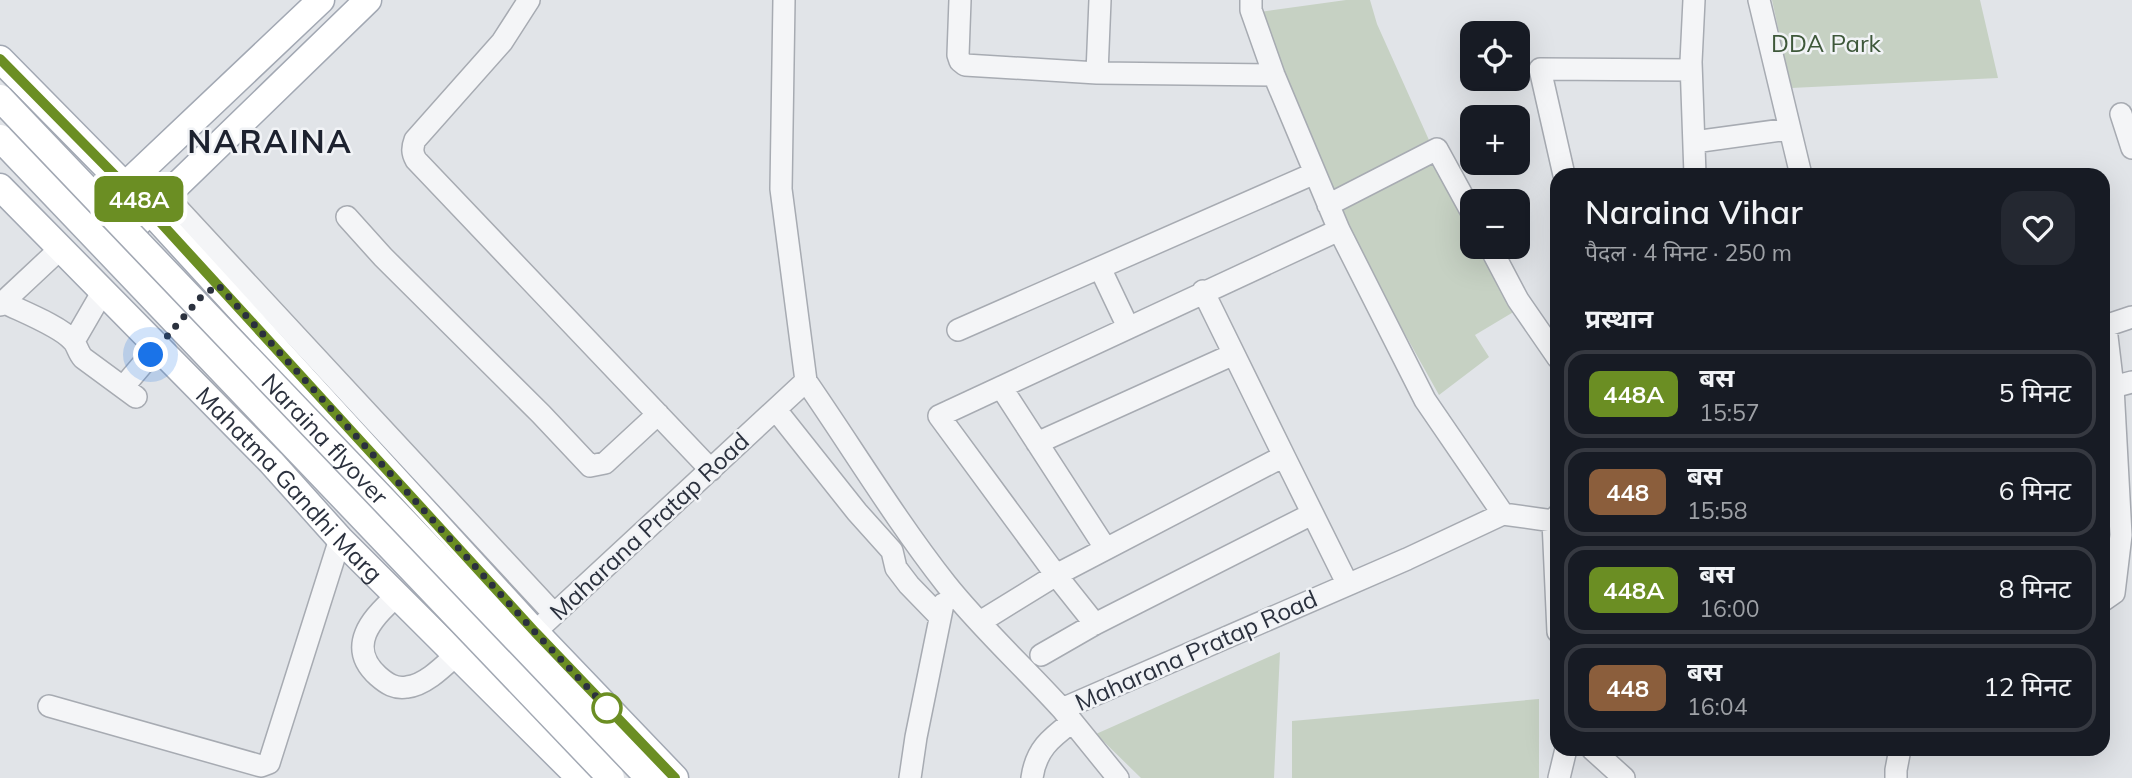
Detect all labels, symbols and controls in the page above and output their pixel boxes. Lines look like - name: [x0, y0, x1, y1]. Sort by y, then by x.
- map controls: [1460, 21, 1530, 259]
- button: locate: [1460, 21, 1530, 91]
- park label: DDA Park: [1771, 28, 1882, 58]
- button: +: [1460, 105, 1530, 175]
- district label: NARAINA: [187, 121, 353, 161]
- line badge: 448A: [90, 176, 188, 222]
- text: 448A: [108, 184, 170, 214]
- button: −: [1460, 189, 1530, 259]
- text: Naraina Vihar: [1585, 191, 1803, 232]
- button: heart: [2001, 191, 2075, 265]
- text: पैदल · 4 मिनट · 250 m: [1585, 238, 1792, 267]
- text: प्रस्थान: [1585, 302, 1653, 335]
- your location: [133, 337, 168, 372]
- text: बस: [1699, 361, 1735, 394]
- street label: Naraina flyover: [256, 367, 395, 511]
- text: 5 मिनट: [1999, 376, 2071, 409]
- text: 448A: [1603, 379, 1664, 409]
- street label: Mahatma Gandhi Marg: [190, 380, 389, 588]
- text: 15:57: [1699, 398, 1760, 427]
- street label: Maharana Pratap Road: [543, 426, 755, 626]
- text: बस: [1687, 459, 1722, 492]
- text: 6 मिनट: [1999, 474, 2071, 507]
- text: 448: [1606, 477, 1649, 507]
- text: 15:58: [1687, 496, 1747, 525]
- text: बस: [1699, 557, 1735, 590]
- text: 8 मिनट: [1999, 572, 2071, 605]
- text: 448A: [1603, 575, 1664, 605]
- street label: Maharana Pratap Road: [1070, 583, 1322, 717]
- text: 16:00: [1699, 594, 1760, 623]
- text: बस: [1687, 655, 1722, 688]
- text: 12 मिनट: [1983, 670, 2071, 703]
- text: 448: [1606, 673, 1649, 703]
- text: 16:04: [1687, 692, 1747, 721]
- unlabelled marker: [592, 693, 622, 723]

